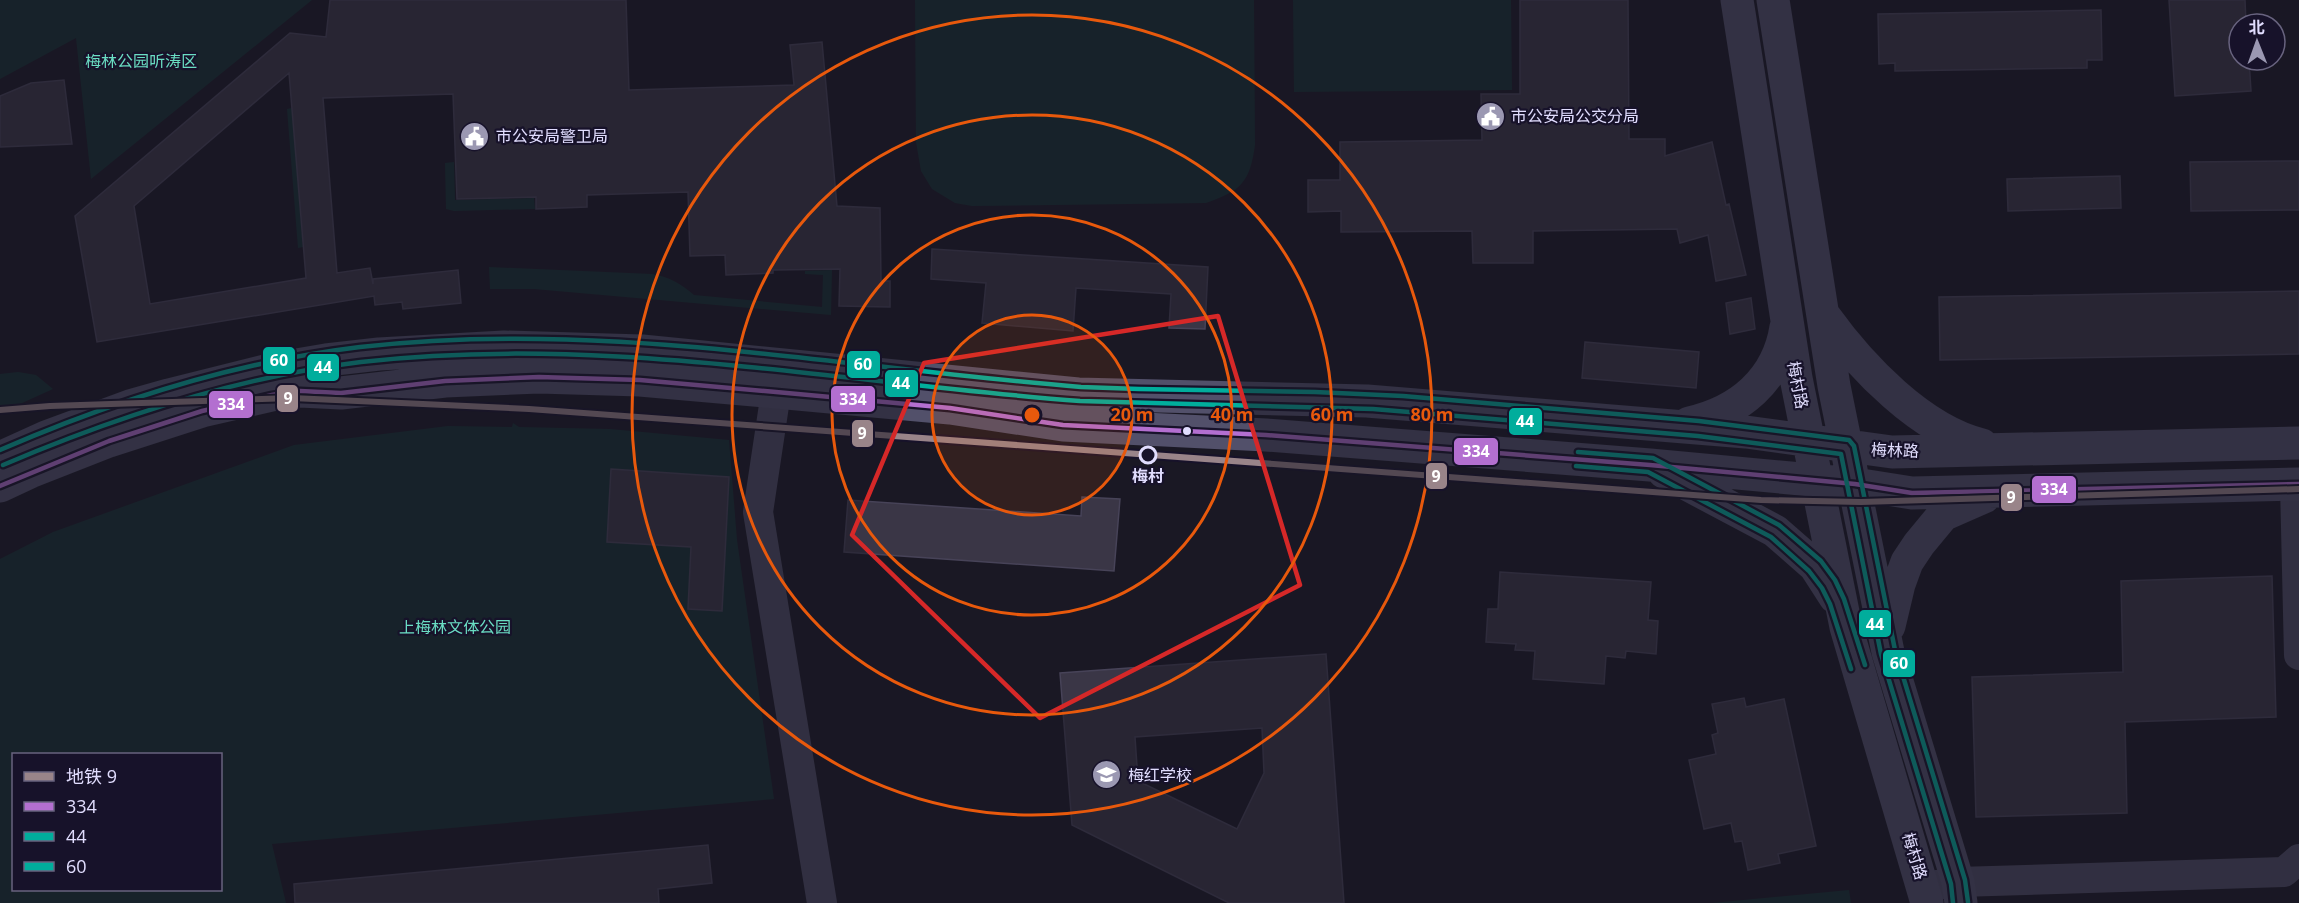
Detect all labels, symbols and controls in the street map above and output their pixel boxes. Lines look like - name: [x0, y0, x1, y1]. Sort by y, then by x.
- north arrow: [2227, 12, 2287, 72]
- text: 北: [2249, 16, 2265, 38]
- park label: 梅林公园听涛区: [85, 50, 197, 72]
- public building icon: 市公安局公交分局: [1474, 100, 1506, 132]
- place label: 市公安局公交分局: [1511, 105, 1639, 127]
- public building icon: 市公安局警卫局: [459, 120, 491, 152]
- place label: 市公安局警卫局: [496, 125, 608, 147]
- line badge: 60: [262, 346, 296, 375]
- text: 60: [270, 349, 288, 371]
- line badge: 60: [846, 350, 881, 379]
- line badge: 44: [306, 353, 340, 382]
- text: 60: [854, 353, 872, 375]
- text: 44: [314, 356, 332, 378]
- street label: 梅村路: [1783, 359, 1813, 411]
- line badge: 44: [884, 369, 919, 398]
- text: 44: [892, 372, 910, 394]
- line badge: 9: [276, 384, 299, 413]
- line badge: 334: [830, 385, 876, 413]
- text: 9: [283, 387, 293, 409]
- text: 334: [839, 388, 867, 410]
- line badge: 334: [208, 390, 254, 419]
- text: 334: [217, 393, 245, 415]
- text: 20 m: [1111, 402, 1153, 426]
- text: 40 m: [1211, 402, 1253, 426]
- text: 60 m: [1311, 402, 1353, 426]
- text: 80 m: [1411, 402, 1453, 426]
- centre of rings: [1022, 405, 1042, 425]
- line badge: 44: [1508, 407, 1543, 436]
- text: 44: [1516, 410, 1534, 432]
- line badge: 9: [851, 419, 874, 448]
- text: 9: [857, 422, 867, 444]
- unlabelled marker: [1181, 425, 1193, 437]
- line badge: 334: [1453, 437, 1499, 466]
- street label: 梅林路: [1871, 438, 1919, 462]
- text: 334: [1462, 440, 1490, 462]
- marker: 梅村: [1139, 446, 1157, 464]
- line badge: 9: [1425, 462, 1448, 490]
- place label: 梅村: [1132, 465, 1164, 487]
- text: 9: [1431, 465, 1441, 487]
- line badge: 334: [2031, 475, 2077, 504]
- text: 334: [2040, 478, 2068, 500]
- line badge: 9: [2000, 483, 2023, 512]
- text: 9: [2006, 486, 2016, 508]
- line badge: 44: [1858, 609, 1892, 638]
- text: 44: [1866, 613, 1884, 635]
- park label: 上梅林文体公园: [399, 616, 511, 638]
- line badge: 60: [1882, 649, 1916, 678]
- text: 60: [1890, 652, 1908, 674]
- legend: [12, 753, 222, 891]
- school or university icon: 梅红学校: [1091, 759, 1123, 791]
- text: 地铁 9: [66, 764, 117, 788]
- place label: 梅红学校: [1128, 764, 1192, 786]
- text: 334: [66, 794, 97, 818]
- text: 44: [66, 824, 87, 848]
- street label: 梅村路: [1897, 830, 1933, 882]
- text: 60: [66, 854, 87, 878]

